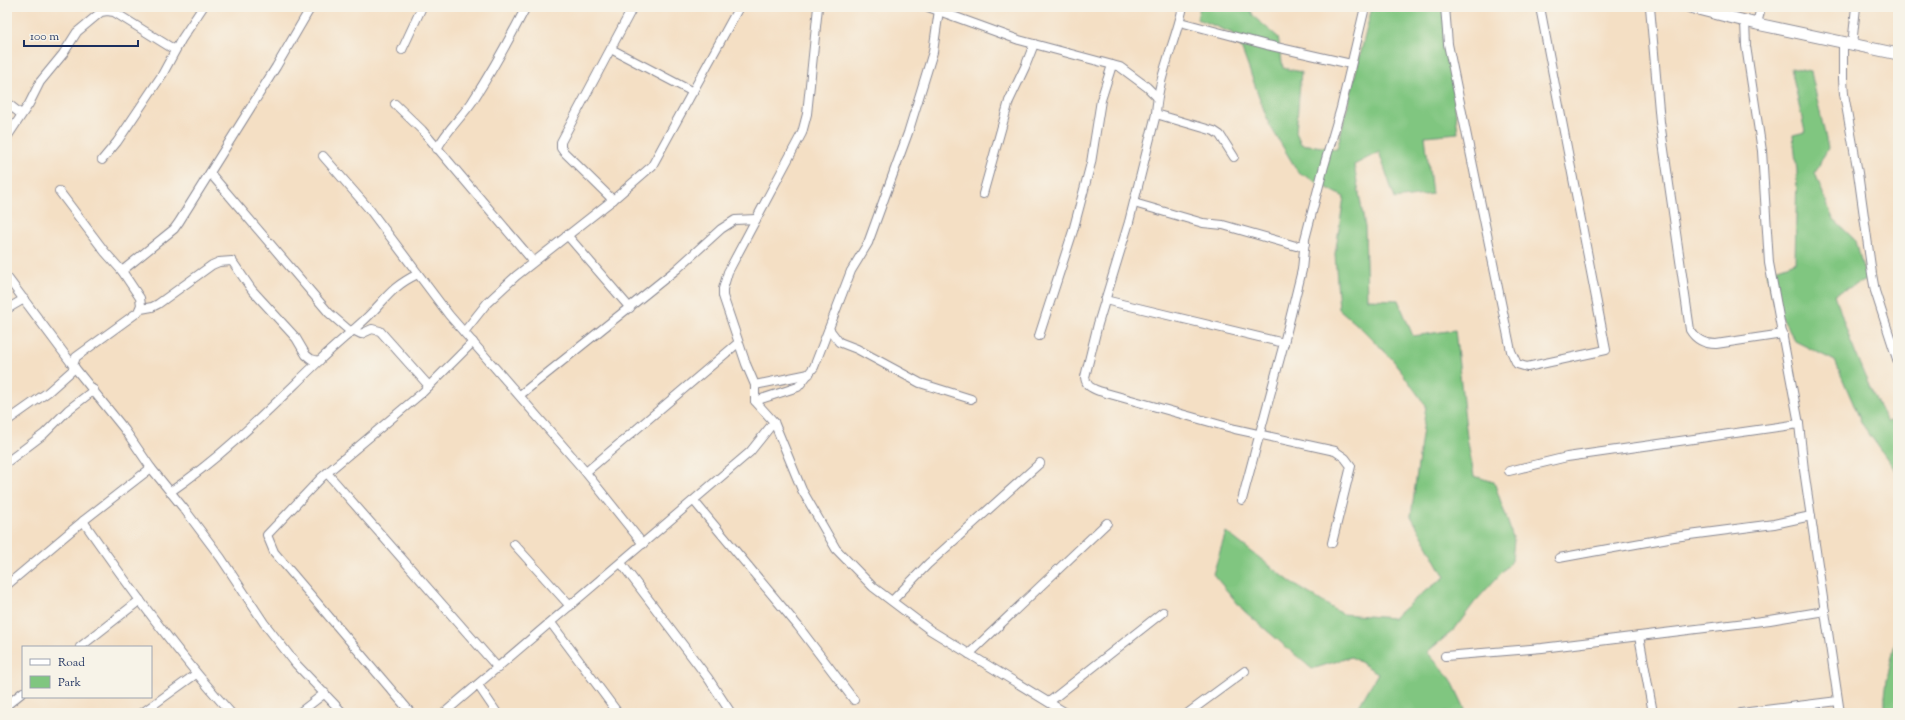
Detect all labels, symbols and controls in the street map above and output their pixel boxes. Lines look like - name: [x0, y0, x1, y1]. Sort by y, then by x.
- scale bar: [24, 22, 138, 48]
- text: 100 m: [30, 28, 59, 46]
- legend: [22, 646, 152, 698]
- text: Road: [58, 654, 85, 672]
- text: Park: [58, 674, 81, 692]

